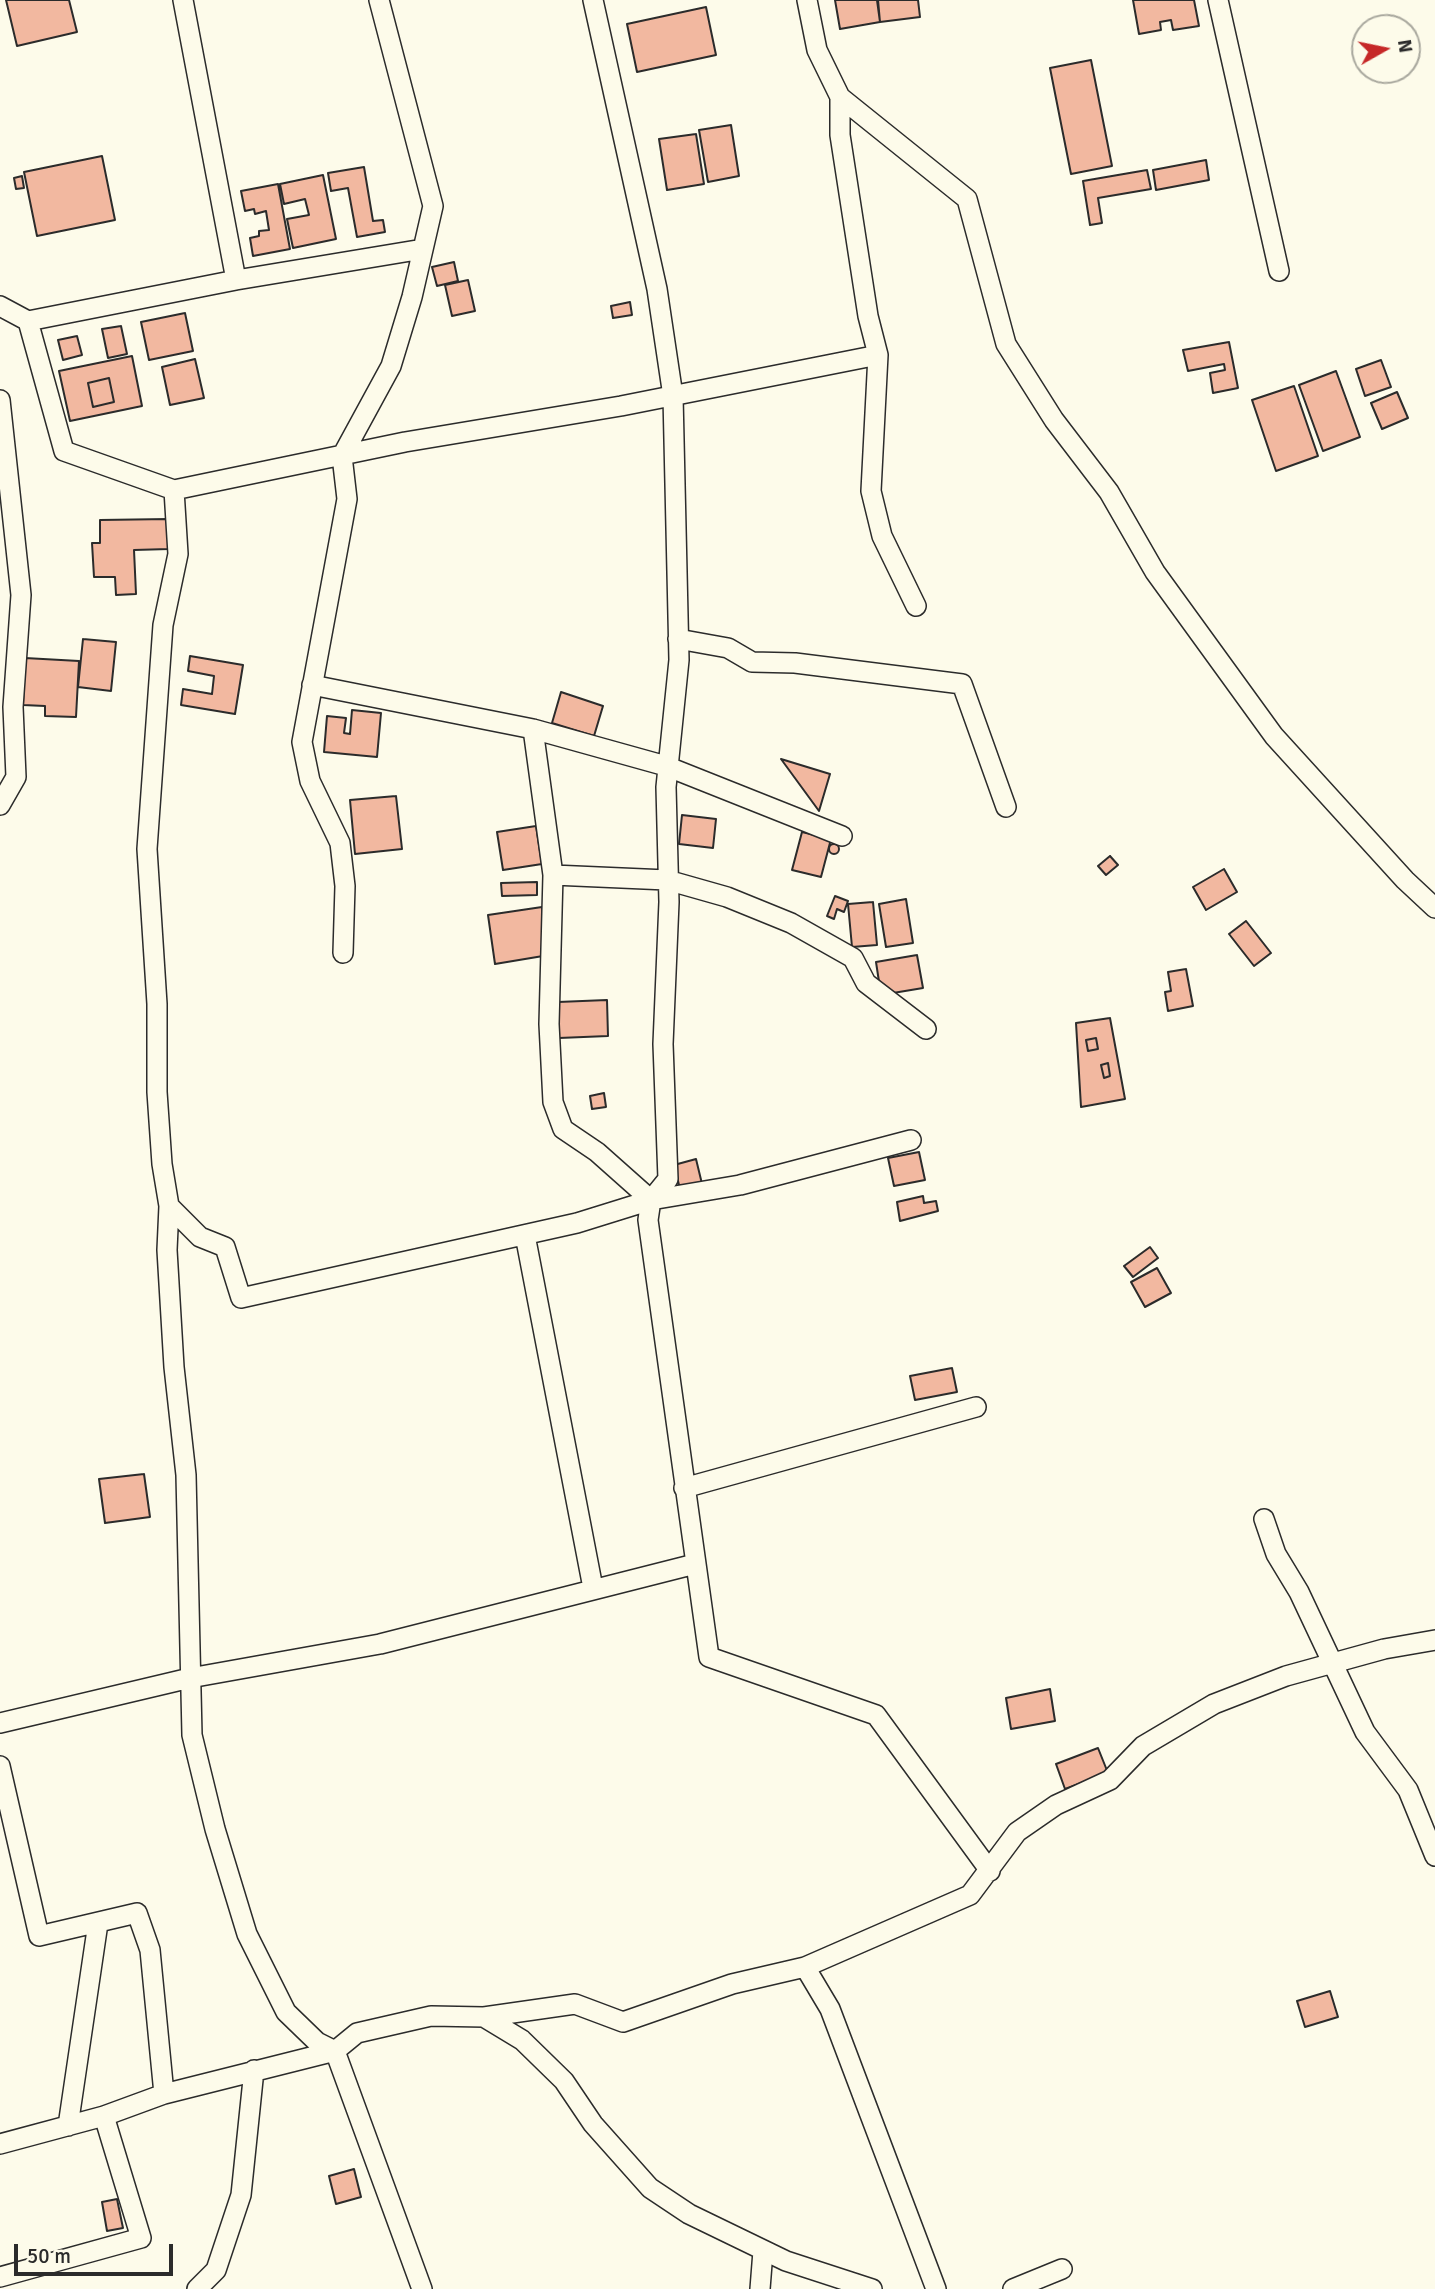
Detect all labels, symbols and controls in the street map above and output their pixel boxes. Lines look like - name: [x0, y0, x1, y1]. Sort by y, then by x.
- north arrow: [1351, 14, 1421, 84]
- text: N: [1392, 38, 1418, 54]
- scale bar: [18, 2230, 177, 2274]
- text: 50 m: [27, 2243, 71, 2269]

